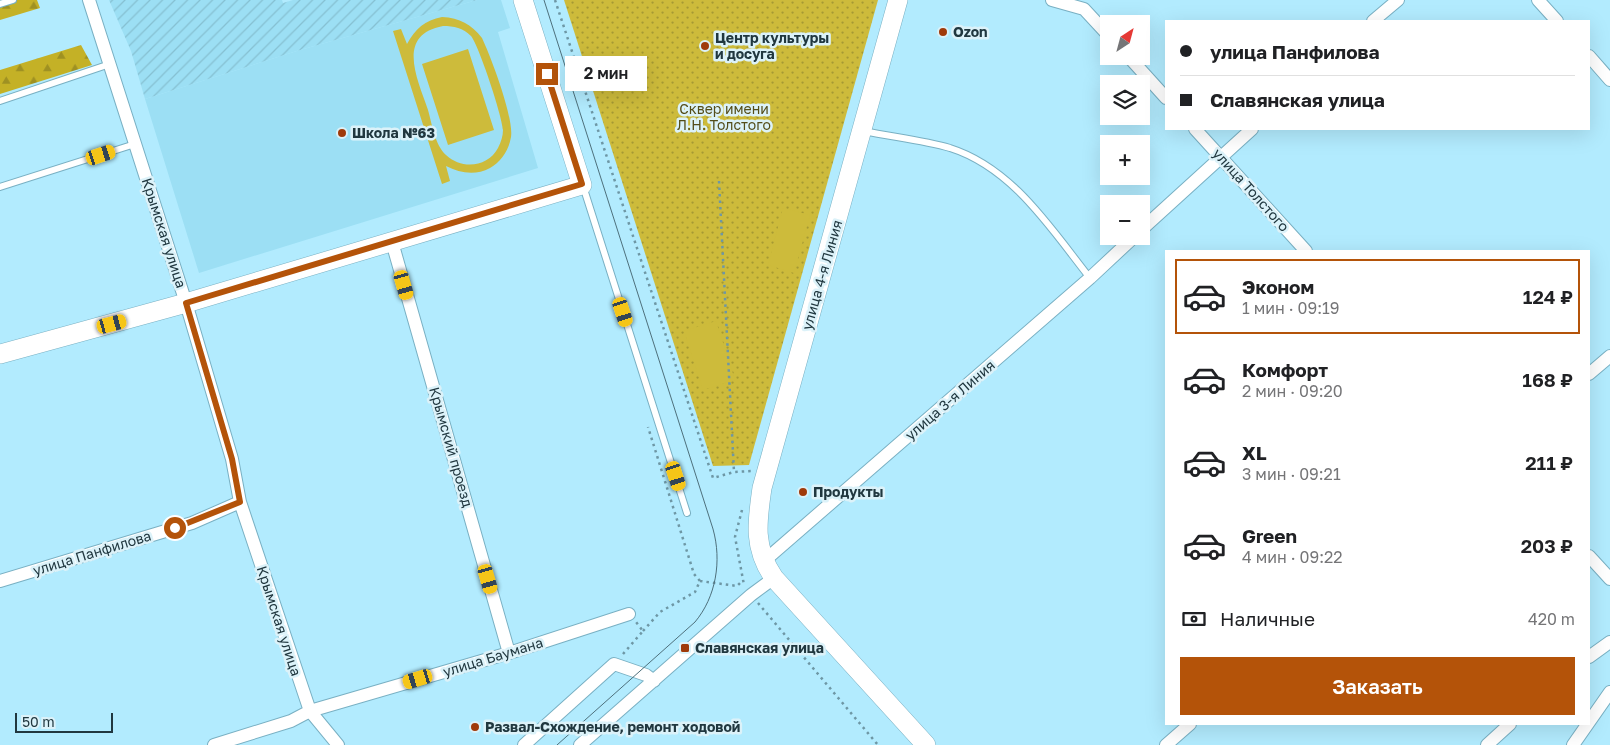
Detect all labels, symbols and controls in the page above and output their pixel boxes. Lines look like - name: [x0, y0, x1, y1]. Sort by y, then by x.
- north arrow: [1100, 15, 1150, 65]
- map controls: [1100, 15, 1150, 245]
- place label: Ozon: [953, 23, 988, 40]
- marker: Ozon: [937, 26, 949, 38]
- place label: Центр культуры и досуга: [715, 29, 829, 62]
- marker: Центр культуры и досуга: [699, 40, 711, 52]
- text: улица Панфилова: [1210, 40, 1380, 63]
- callout: 2 мин: [564, 56, 647, 92]
- route end: [536, 63, 558, 85]
- text: 2 мин: [584, 63, 628, 83]
- button: layers: [1100, 75, 1150, 125]
- text: Славянская улица: [1210, 88, 1385, 111]
- park label: Сквер имени Л.Н. Толстого: [677, 100, 771, 133]
- place label: Школа №63: [352, 124, 435, 141]
- marker: Школа №63: [336, 127, 348, 139]
- button: +: [1100, 135, 1150, 185]
- car: [84, 143, 117, 167]
- street label: улица Толстого: [1210, 145, 1293, 235]
- street label: Крымская улица: [139, 176, 190, 290]
- button: −: [1100, 195, 1150, 245]
- street label: улица 4-я Линия: [798, 218, 845, 332]
- car: [392, 269, 415, 301]
- icon: car: [1182, 274, 1227, 319]
- text: Эконом: [1242, 275, 1314, 298]
- text: 124 ₽: [1523, 285, 1573, 308]
- car: [611, 295, 634, 329]
- text: 1 мин · 09:19: [1242, 298, 1339, 318]
- car: [95, 313, 128, 335]
- street label: улица 3-я Линия: [901, 356, 998, 443]
- icon: car: [1182, 357, 1227, 402]
- text: Комфорт: [1242, 358, 1328, 381]
- text: 168 ₽: [1522, 368, 1573, 391]
- text: 2 мин · 09:20: [1242, 381, 1343, 401]
- street label: Крымский проезд: [426, 385, 477, 509]
- icon: car: [1182, 440, 1227, 485]
- text: XL: [1242, 441, 1267, 464]
- text: 211 ₽: [1525, 451, 1573, 474]
- car: [664, 459, 687, 493]
- text: 3 мин · 09:21: [1242, 464, 1341, 484]
- place label: Продукты: [813, 483, 883, 500]
- marker: Продукты: [797, 486, 809, 498]
- route start: [164, 517, 186, 539]
- icon: car: [1182, 523, 1227, 568]
- text: Green: [1242, 524, 1297, 547]
- street label: улица Панфилова: [31, 526, 153, 579]
- text: 203 ₽: [1521, 534, 1573, 557]
- text: 4 мин · 09:22: [1242, 547, 1343, 567]
- car: [476, 563, 499, 595]
- street label: Крымская улица: [254, 564, 305, 678]
- icon: cash: [1180, 605, 1208, 633]
- text: Наличные: [1220, 607, 1315, 630]
- text: 420 m: [1528, 609, 1575, 629]
- street label: улица Баумана: [441, 633, 545, 680]
- place label: Славянская улица: [695, 639, 824, 656]
- marker: Славянская улица: [679, 642, 691, 654]
- button: Заказать: [1180, 657, 1575, 715]
- car: [401, 667, 434, 691]
- scale bar: [15, 710, 112, 733]
- text: 50 m: [22, 713, 55, 730]
- place label: Развал-Схождение, ремонт ходовой: [485, 718, 740, 735]
- marker: Развал-Схождение, ремонт ходовой: [469, 721, 481, 733]

